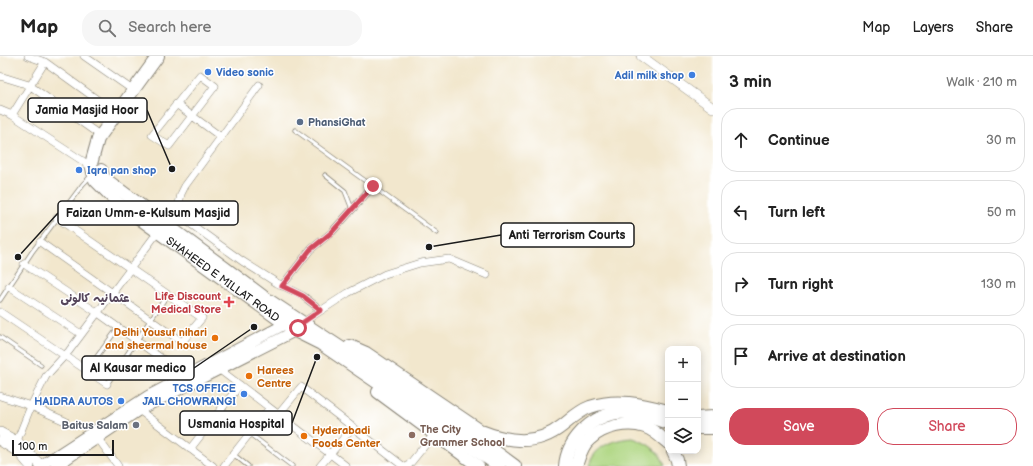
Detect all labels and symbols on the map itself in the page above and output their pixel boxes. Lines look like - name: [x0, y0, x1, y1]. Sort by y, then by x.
- place label: Video sonic: [216, 66, 274, 79]
- marker: Video sonic: [203, 67, 213, 77]
- place label: Adil milk shop: [614, 69, 684, 82]
- marker: Adil milk shop: [687, 70, 697, 80]
- callout: Jamia Masjid Hoor: [28, 98, 147, 122]
- text: Jamia Masjid Hoor: [35, 103, 139, 118]
- place label: PhansiGhat: [308, 116, 366, 129]
- marker: PhansiGhat: [295, 117, 305, 127]
- place label: Iqra pan shop: [87, 164, 156, 177]
- marker: Iqra pan shop: [74, 165, 84, 175]
- route end: [364, 177, 382, 195]
- callout: Faizan Umm-e-Kulsum Masjid: [58, 201, 238, 225]
- text: Faizan Umm-e-Kulsum Masjid: [66, 206, 230, 221]
- callout: Anti Terrorism Courts: [501, 223, 634, 247]
- text: Anti Terrorism Courts: [508, 228, 625, 243]
- street label: SHAHEED E MILLAT ROAD: [164, 234, 282, 325]
- place label: Life Discount Medical Store: [151, 290, 221, 316]
- district label: عثمانیہ کالونی: [60, 291, 130, 306]
- marker: Life Discount Medical Store: [224, 297, 234, 307]
- route start: [289, 319, 307, 337]
- place label: Delhi Yousuf nihari and sheermal house: [105, 326, 207, 352]
- marker: Delhi Yousuf nihari and sheermal house: [210, 333, 220, 343]
- callout: Al Kausar medico: [82, 356, 194, 380]
- text: Al Kausar medico: [89, 361, 186, 376]
- place label: Harees Centre: [257, 364, 294, 390]
- marker: Harees Centre: [244, 371, 254, 381]
- place label: TCS OFFICE JAIL CHOWRANGI: [143, 382, 236, 408]
- marker: TCS OFFICE JAIL CHOWRANGI: [239, 389, 249, 399]
- place label: HAIDRA AUTOS: [34, 395, 113, 408]
- marker: HAIDRA AUTOS: [116, 396, 126, 406]
- callout: Usmania Hospital: [180, 411, 292, 435]
- text: Usmania Hospital: [188, 417, 284, 432]
- place label: Baitus Salam: [62, 419, 128, 432]
- marker: Baitus Salam: [131, 420, 141, 430]
- place label: The City Grammer School: [420, 423, 505, 449]
- place label: Hyderabadi Foods Center: [312, 424, 381, 450]
- marker: The City Grammer School: [407, 430, 417, 440]
- marker: Hyderabadi Foods Center: [299, 431, 309, 441]
- scale bar: [12, 438, 114, 457]

